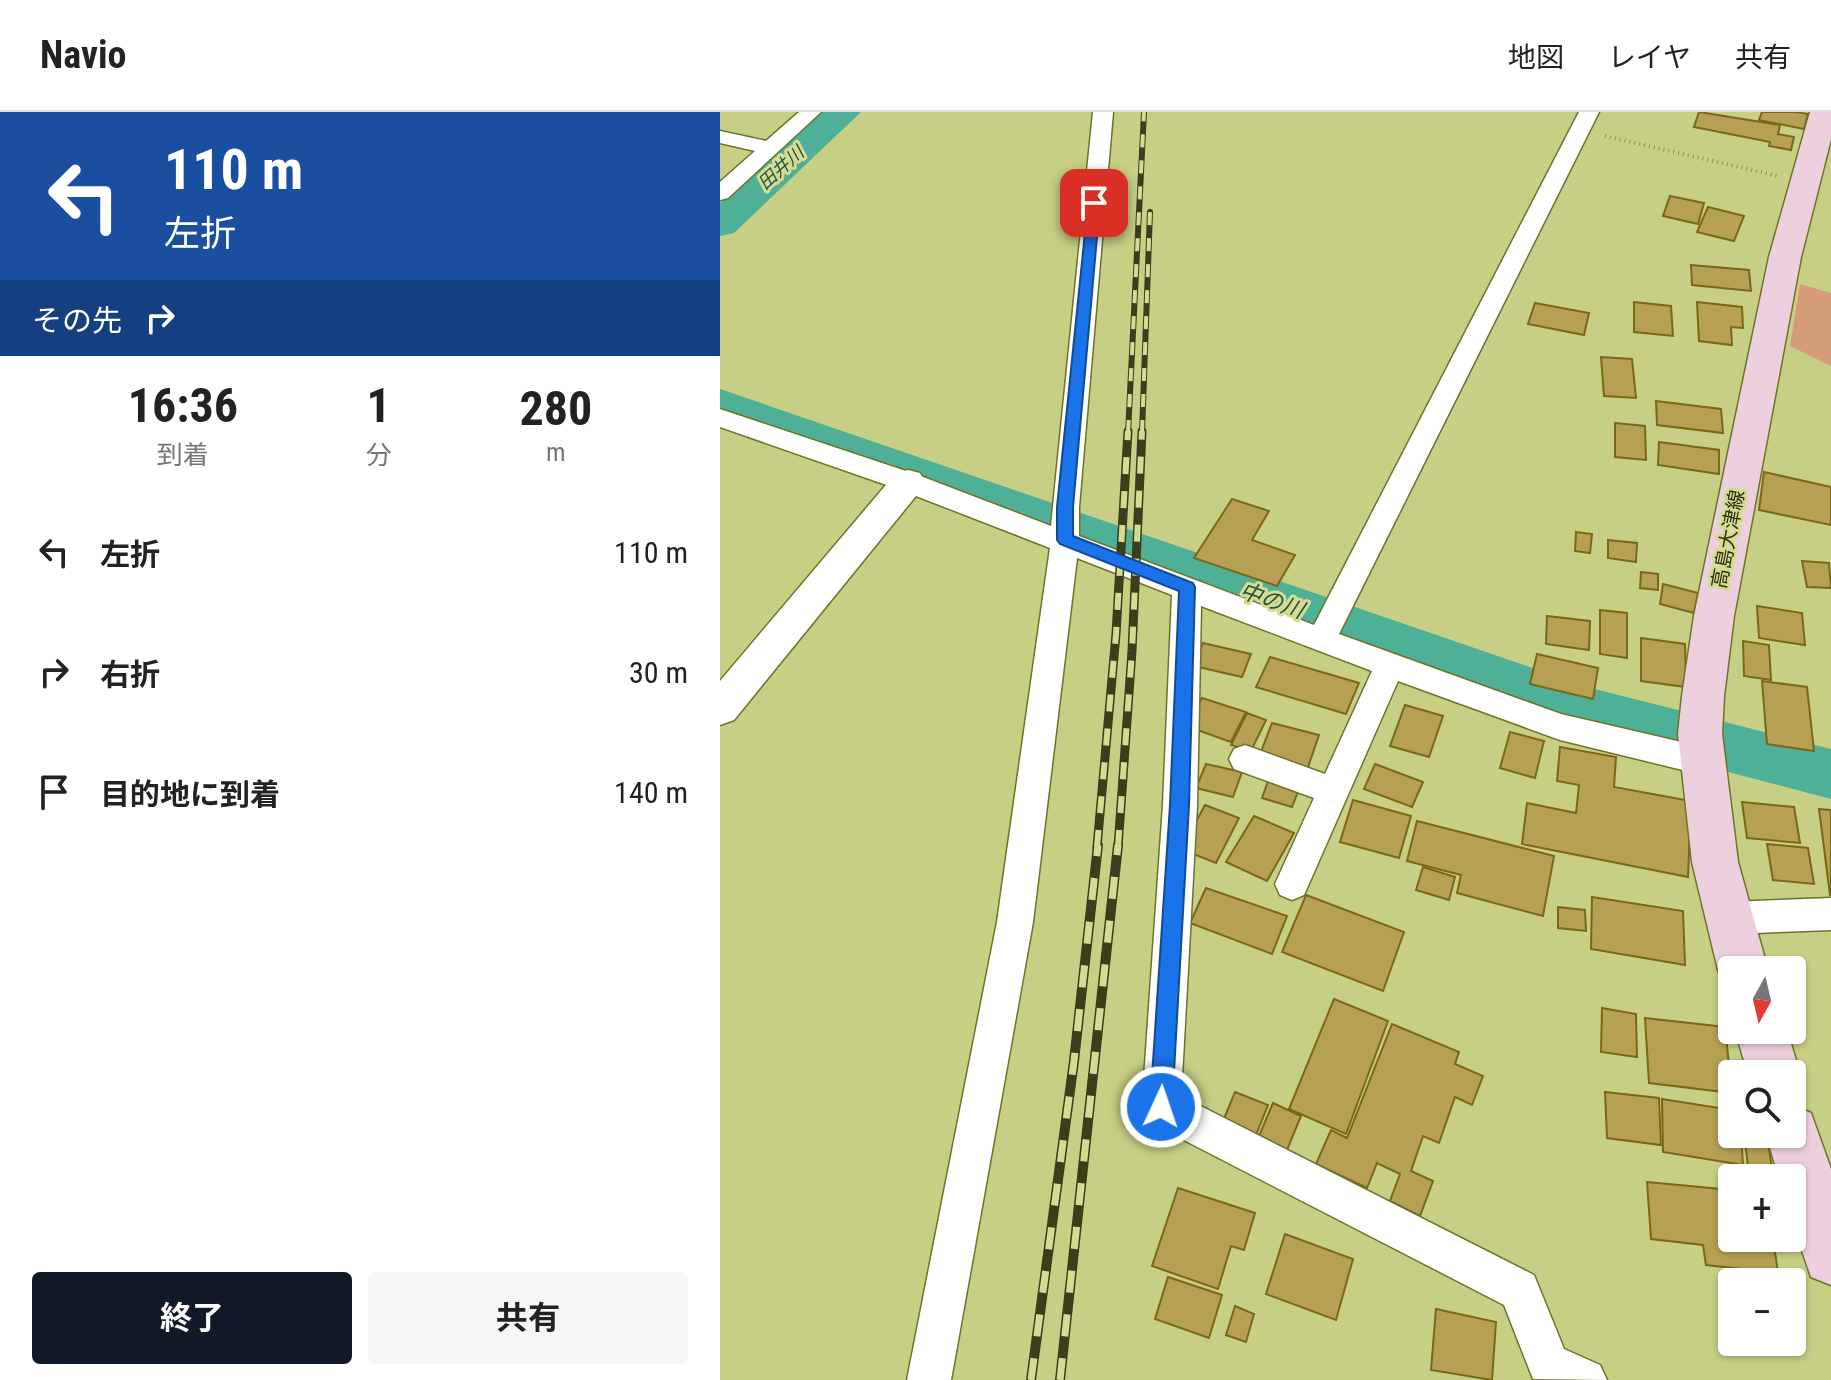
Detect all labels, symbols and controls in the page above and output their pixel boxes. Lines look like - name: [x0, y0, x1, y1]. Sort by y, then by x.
- text: Navio: [40, 33, 126, 77]
- text: 地図: [1508, 41, 1564, 74]
- text: レイヤ: [1608, 41, 1691, 74]
- text: 共有: [1735, 41, 1791, 74]
- text: 110 m: [164, 137, 303, 203]
- water label: 田井川: [754, 140, 809, 193]
- icon: left: [32, 144, 136, 248]
- pin: [1060, 169, 1128, 237]
- icon: arrive: [1072, 181, 1116, 225]
- text: 左折: [164, 213, 236, 255]
- icon: right: [138, 296, 182, 340]
- text: その先: [32, 303, 122, 338]
- text: 16:36: [128, 377, 238, 434]
- text: 1: [367, 377, 391, 434]
- text: 280: [519, 380, 592, 437]
- text: m: [546, 437, 566, 467]
- text: 到着: [157, 440, 209, 470]
- text: 分: [366, 440, 392, 470]
- street label: 高島大津線: [1707, 488, 1749, 590]
- icon: left: [32, 530, 76, 574]
- text: 110 m: [614, 535, 688, 570]
- text: 左折: [100, 537, 160, 572]
- water label: 中の川: [1237, 578, 1309, 624]
- icon: right: [32, 650, 76, 694]
- text: 30 m: [629, 655, 688, 690]
- text: 右折: [100, 657, 160, 692]
- icon: arrive: [32, 770, 76, 814]
- text: 140 m: [614, 775, 688, 810]
- text: 目的地に到着: [100, 777, 280, 812]
- north arrow: [1718, 956, 1806, 1044]
- map controls: [1718, 956, 1806, 1356]
- button: search: [1718, 1060, 1806, 1148]
- position arrow: [1119, 1065, 1203, 1149]
- button: +: [1718, 1164, 1806, 1252]
- button: −: [1718, 1268, 1806, 1356]
- button: 終了: [32, 1272, 352, 1364]
- button: 共有: [368, 1272, 688, 1364]

